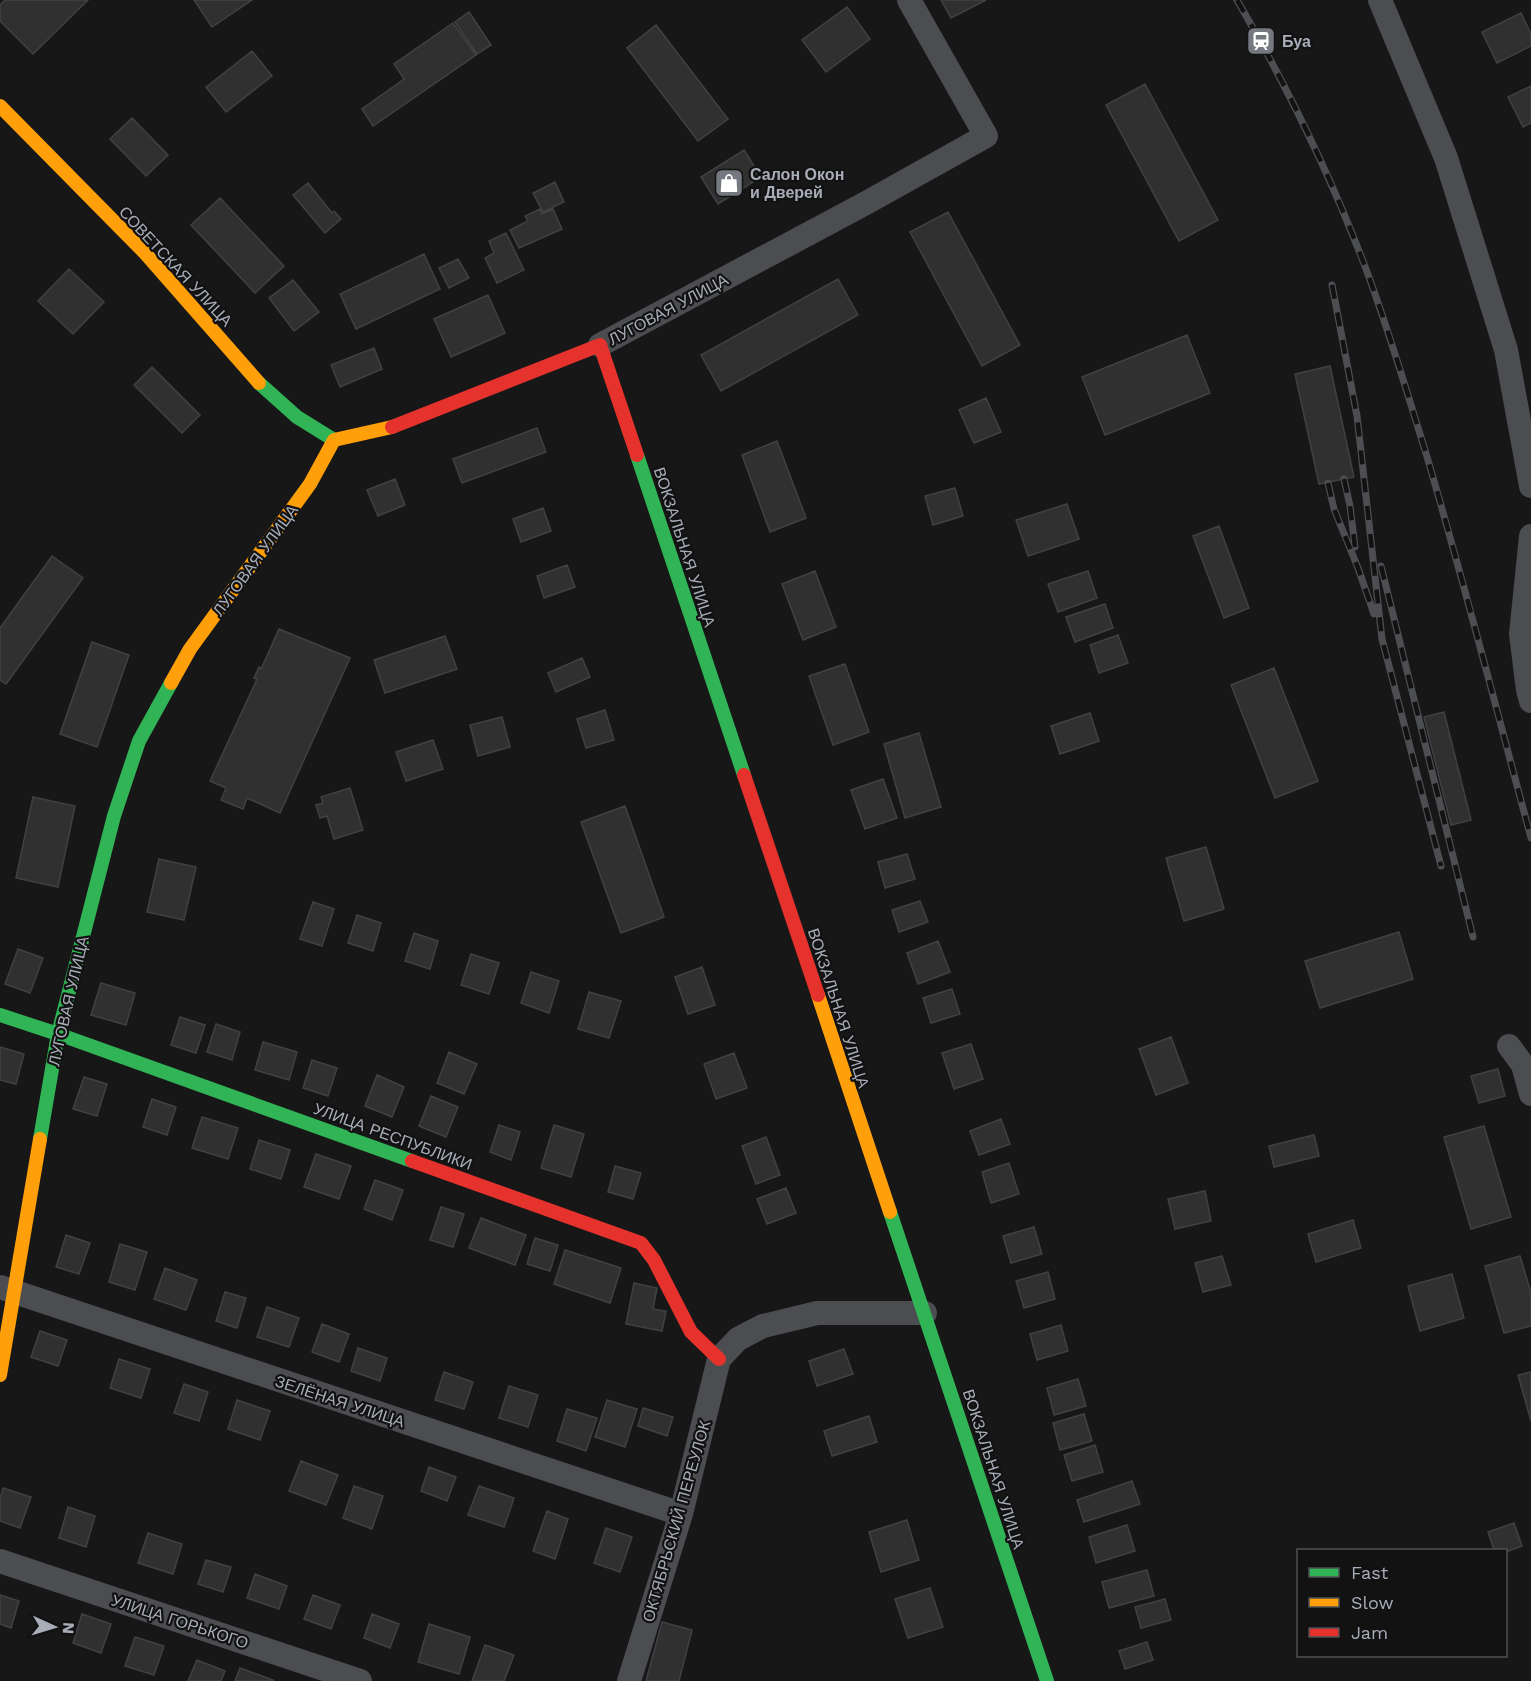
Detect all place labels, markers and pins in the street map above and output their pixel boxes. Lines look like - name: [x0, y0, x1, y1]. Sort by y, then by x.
- station icon: Буа: [1245, 25, 1277, 57]
- place label: Буа: [1282, 32, 1311, 51]
- place label: Салон Окон и Дверей: [750, 165, 844, 202]
- shop icon: Салон Окон и Дверей: [713, 167, 745, 199]

